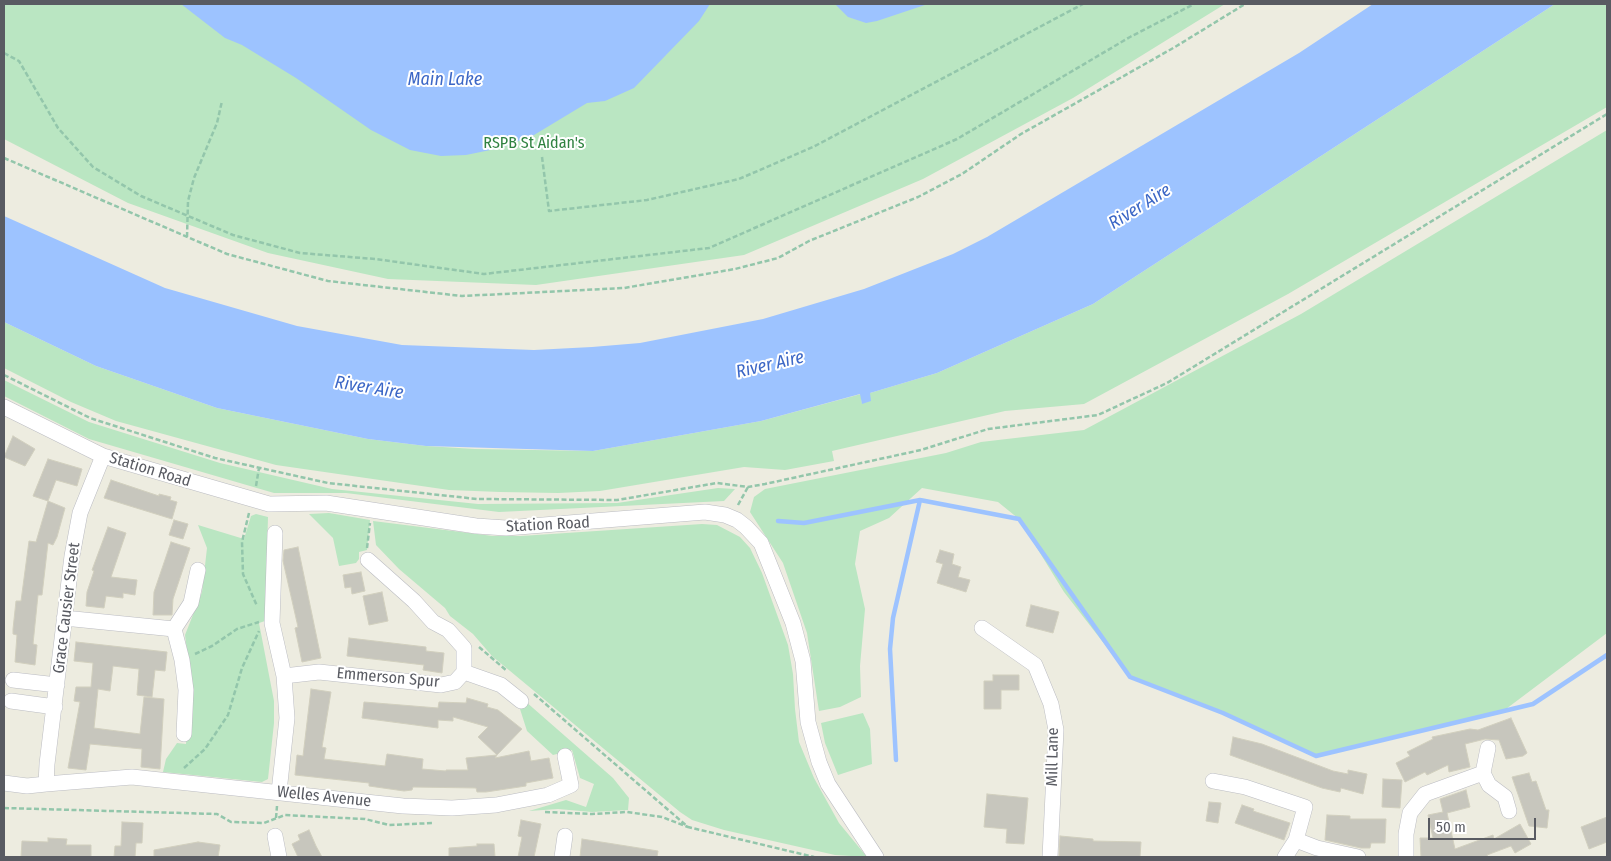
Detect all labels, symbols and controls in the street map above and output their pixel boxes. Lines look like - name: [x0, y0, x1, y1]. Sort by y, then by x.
- water label: Main Lake: [408, 69, 482, 91]
- park label: RSPB St Aidan's: [483, 134, 585, 154]
- water label: River Aire: [1105, 179, 1175, 235]
- water label: River Aire: [734, 347, 806, 383]
- water label: River Aire: [333, 372, 405, 404]
- street label: Station Road: [107, 449, 193, 491]
- street label: Station Road: [506, 513, 590, 537]
- street label: Grace Causier Street: [49, 541, 85, 675]
- street label: Emmerson Spur: [336, 664, 440, 692]
- street label: Mill Lane: [1043, 727, 1063, 787]
- street label: Welles Avenue: [276, 783, 372, 811]
- scale bar: [1431, 808, 1538, 840]
- text: 50 m: [1436, 818, 1466, 836]

